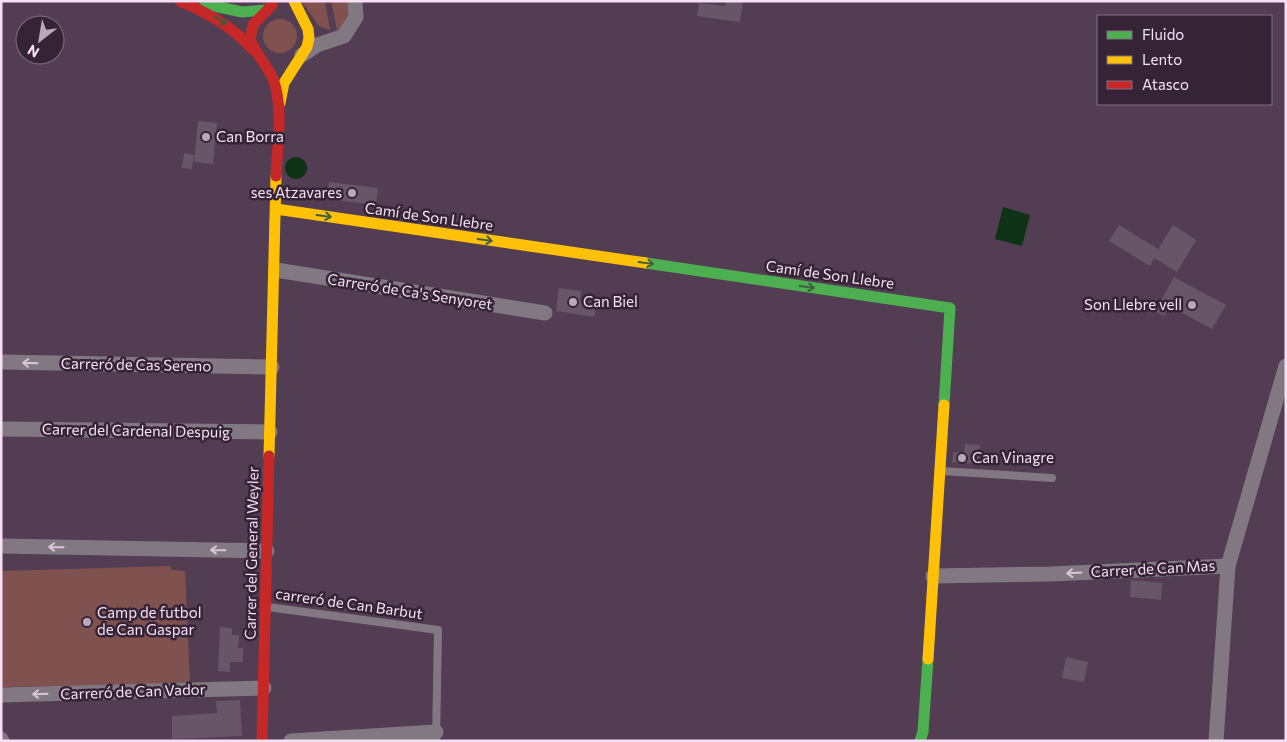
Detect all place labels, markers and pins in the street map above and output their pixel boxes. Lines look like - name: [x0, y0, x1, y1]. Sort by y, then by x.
- place label: Can Borra: [216, 127, 284, 145]
- marker: Can Borra: [200, 131, 212, 143]
- place label: ses Atzavares: [251, 183, 342, 201]
- marker: ses Atzavares: [346, 187, 358, 199]
- place label: Can Biel: [583, 292, 638, 310]
- place label: Son Llebre vell: [1084, 295, 1182, 313]
- marker: Can Biel: [567, 296, 579, 308]
- marker: Son Llebre vell: [1186, 299, 1198, 311]
- place label: Can Vinagre: [972, 448, 1054, 466]
- marker: Can Vinagre: [956, 452, 968, 464]
- place label: Camp de futbol de Can Gaspar: [97, 603, 202, 638]
- marker: Camp de futbol de Can Gaspar: [81, 616, 93, 628]

